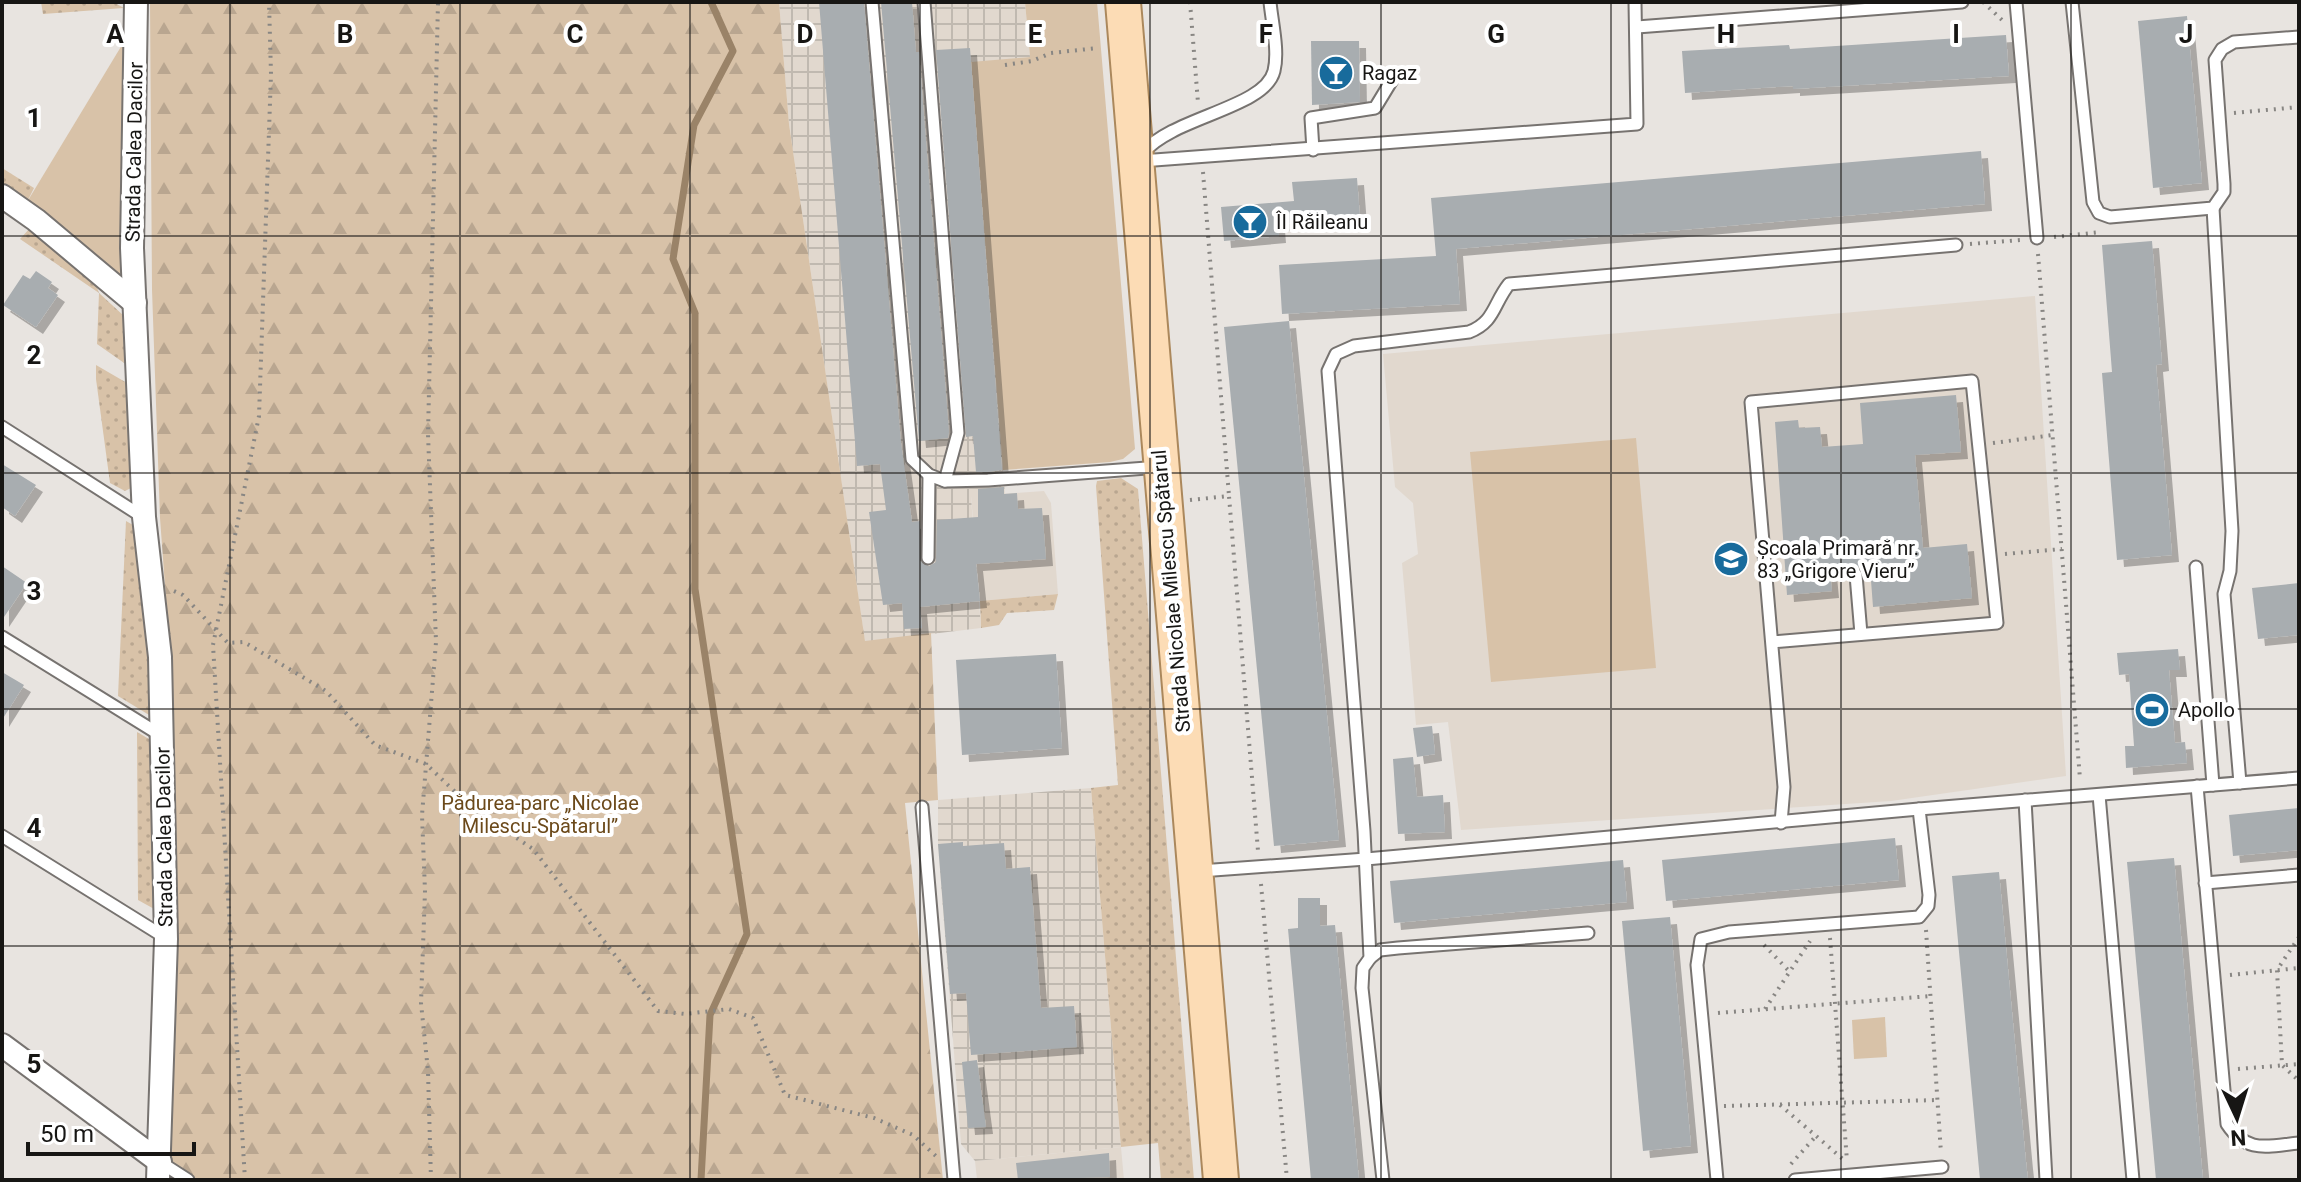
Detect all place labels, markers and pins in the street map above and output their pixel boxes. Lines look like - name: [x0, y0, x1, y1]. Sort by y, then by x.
- bar icon: Ragaz: [1317, 54, 1355, 92]
- place label: Ragaz: [1362, 61, 1417, 85]
- bar icon: ÎI Răileanu: [1231, 203, 1269, 241]
- place label: ÎI Răileanu: [1275, 210, 1368, 234]
- place label: Școala Primară nr. 83 „Grigore Vieru”: [1757, 536, 1919, 583]
- school or university icon: Școala Primară nr. 83 „Grigore Vieru”: [1712, 540, 1750, 578]
- sports icon: Apollo: [2133, 691, 2171, 729]
- place label: Apollo: [2178, 698, 2235, 722]

